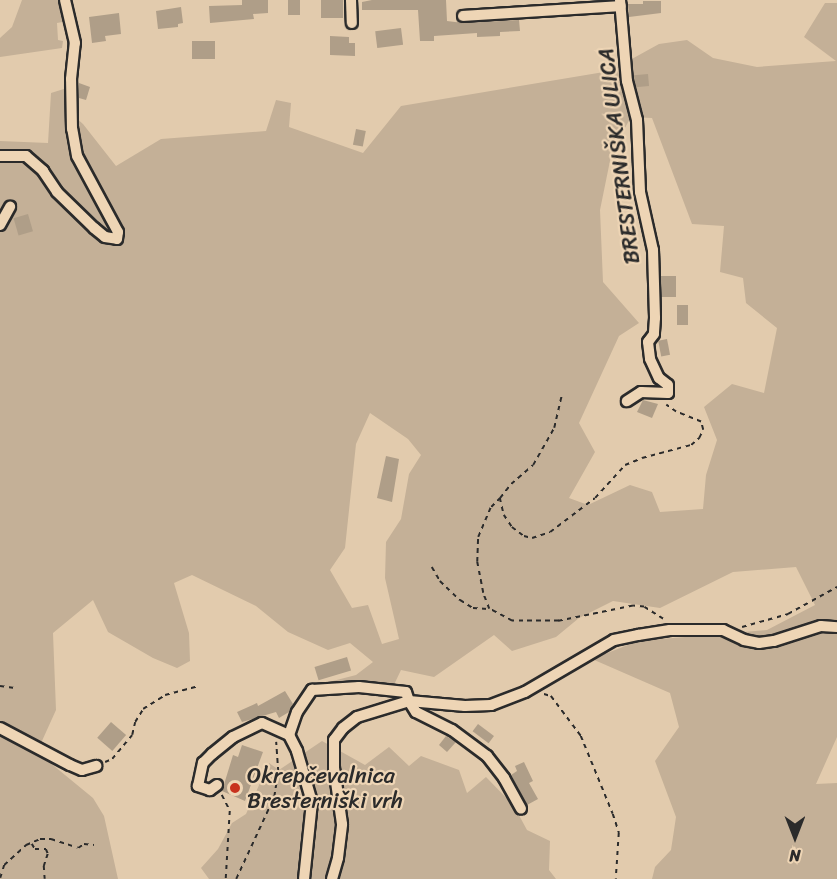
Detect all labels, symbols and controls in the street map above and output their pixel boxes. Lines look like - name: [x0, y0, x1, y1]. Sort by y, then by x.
- street label: BRESTERNIŠKA ULICA: [593, 46, 645, 266]
- place label: Okrepčevalnica Bresterniški vrh: [247, 762, 403, 813]
- marker: Okrepčevalnica Bresterniški vrh: [228, 781, 242, 795]
- north arrow: [765, 807, 825, 867]
- text: N: [789, 841, 801, 870]

